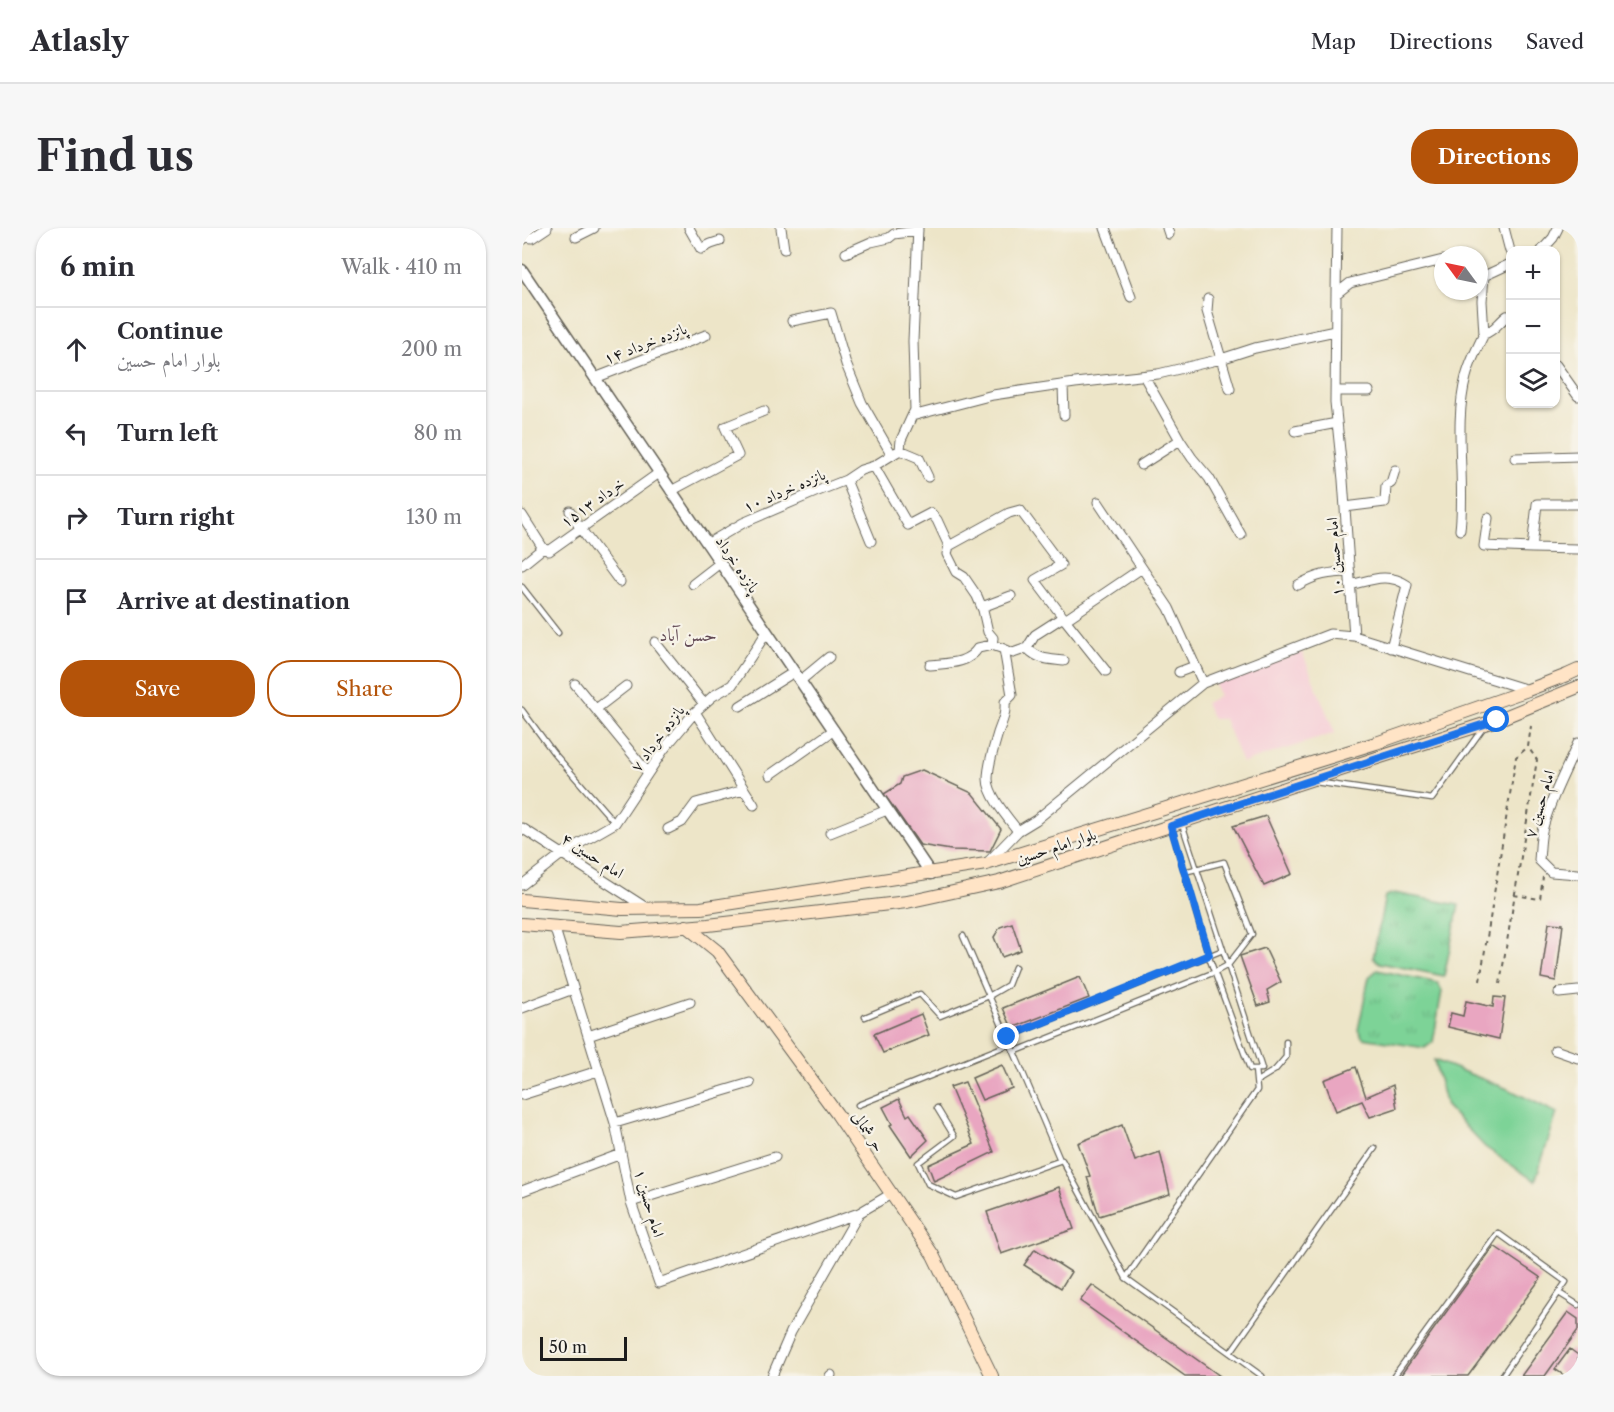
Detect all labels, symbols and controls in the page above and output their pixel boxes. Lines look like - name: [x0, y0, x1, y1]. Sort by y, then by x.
- text: Atlasly: [30, 24, 129, 58]
- text: Map: [1311, 29, 1356, 54]
- text: Directions: [1389, 29, 1493, 54]
- text: Saved: [1526, 29, 1584, 54]
- button: Directions: [1411, 129, 1578, 184]
- text: Find us: [36, 130, 194, 182]
- north arrow: [1434, 246, 1488, 300]
- map controls: [1506, 246, 1560, 408]
- button: +: [1506, 246, 1560, 300]
- text: 6 min: [60, 251, 135, 283]
- text: Walk · 410 m: [341, 255, 462, 279]
- button: −: [1506, 300, 1560, 354]
- text: Continue: [117, 318, 223, 345]
- street label: پانزده خرداد ۱۴: [600, 318, 691, 370]
- icon: ahead: [60, 333, 93, 366]
- text: 200 m: [401, 337, 462, 361]
- text: بلوار امام حسین: [117, 348, 221, 372]
- button: layers: [1506, 354, 1560, 408]
- icon: left: [60, 417, 93, 450]
- text: Turn left: [117, 420, 218, 447]
- text: 80 m: [414, 421, 462, 445]
- street label: پانزده خرداد ۱۰: [740, 463, 830, 518]
- street label: ۱۵خرداد ۱۳: [556, 473, 628, 532]
- icon: right: [60, 501, 93, 534]
- text: Turn right: [117, 504, 235, 531]
- text: 130 m: [406, 505, 462, 529]
- street label: امام حسین ۱۰: [1321, 516, 1352, 597]
- street label: پانزده خرداد: [710, 532, 765, 598]
- icon: arrive: [60, 585, 93, 618]
- text: Arrive at destination: [117, 588, 350, 615]
- district label: حسن آباد: [659, 624, 717, 647]
- button: Save: [60, 660, 255, 717]
- button: Share: [267, 660, 462, 717]
- street label: پانزده خرداد ۷: [625, 700, 691, 777]
- route start: [1483, 706, 1509, 732]
- street label: امام حسین ۷: [1519, 767, 1564, 842]
- street label: بلوار امام حسین: [1013, 824, 1100, 873]
- street label: امام حسین ۴: [555, 827, 628, 887]
- route end: [993, 1023, 1019, 1049]
- street label: حر شمالی: [847, 1107, 890, 1156]
- street label: امام حسین ۱: [626, 1166, 669, 1241]
- scale bar: [540, 1334, 627, 1362]
- text: 50 m: [549, 1337, 587, 1357]

